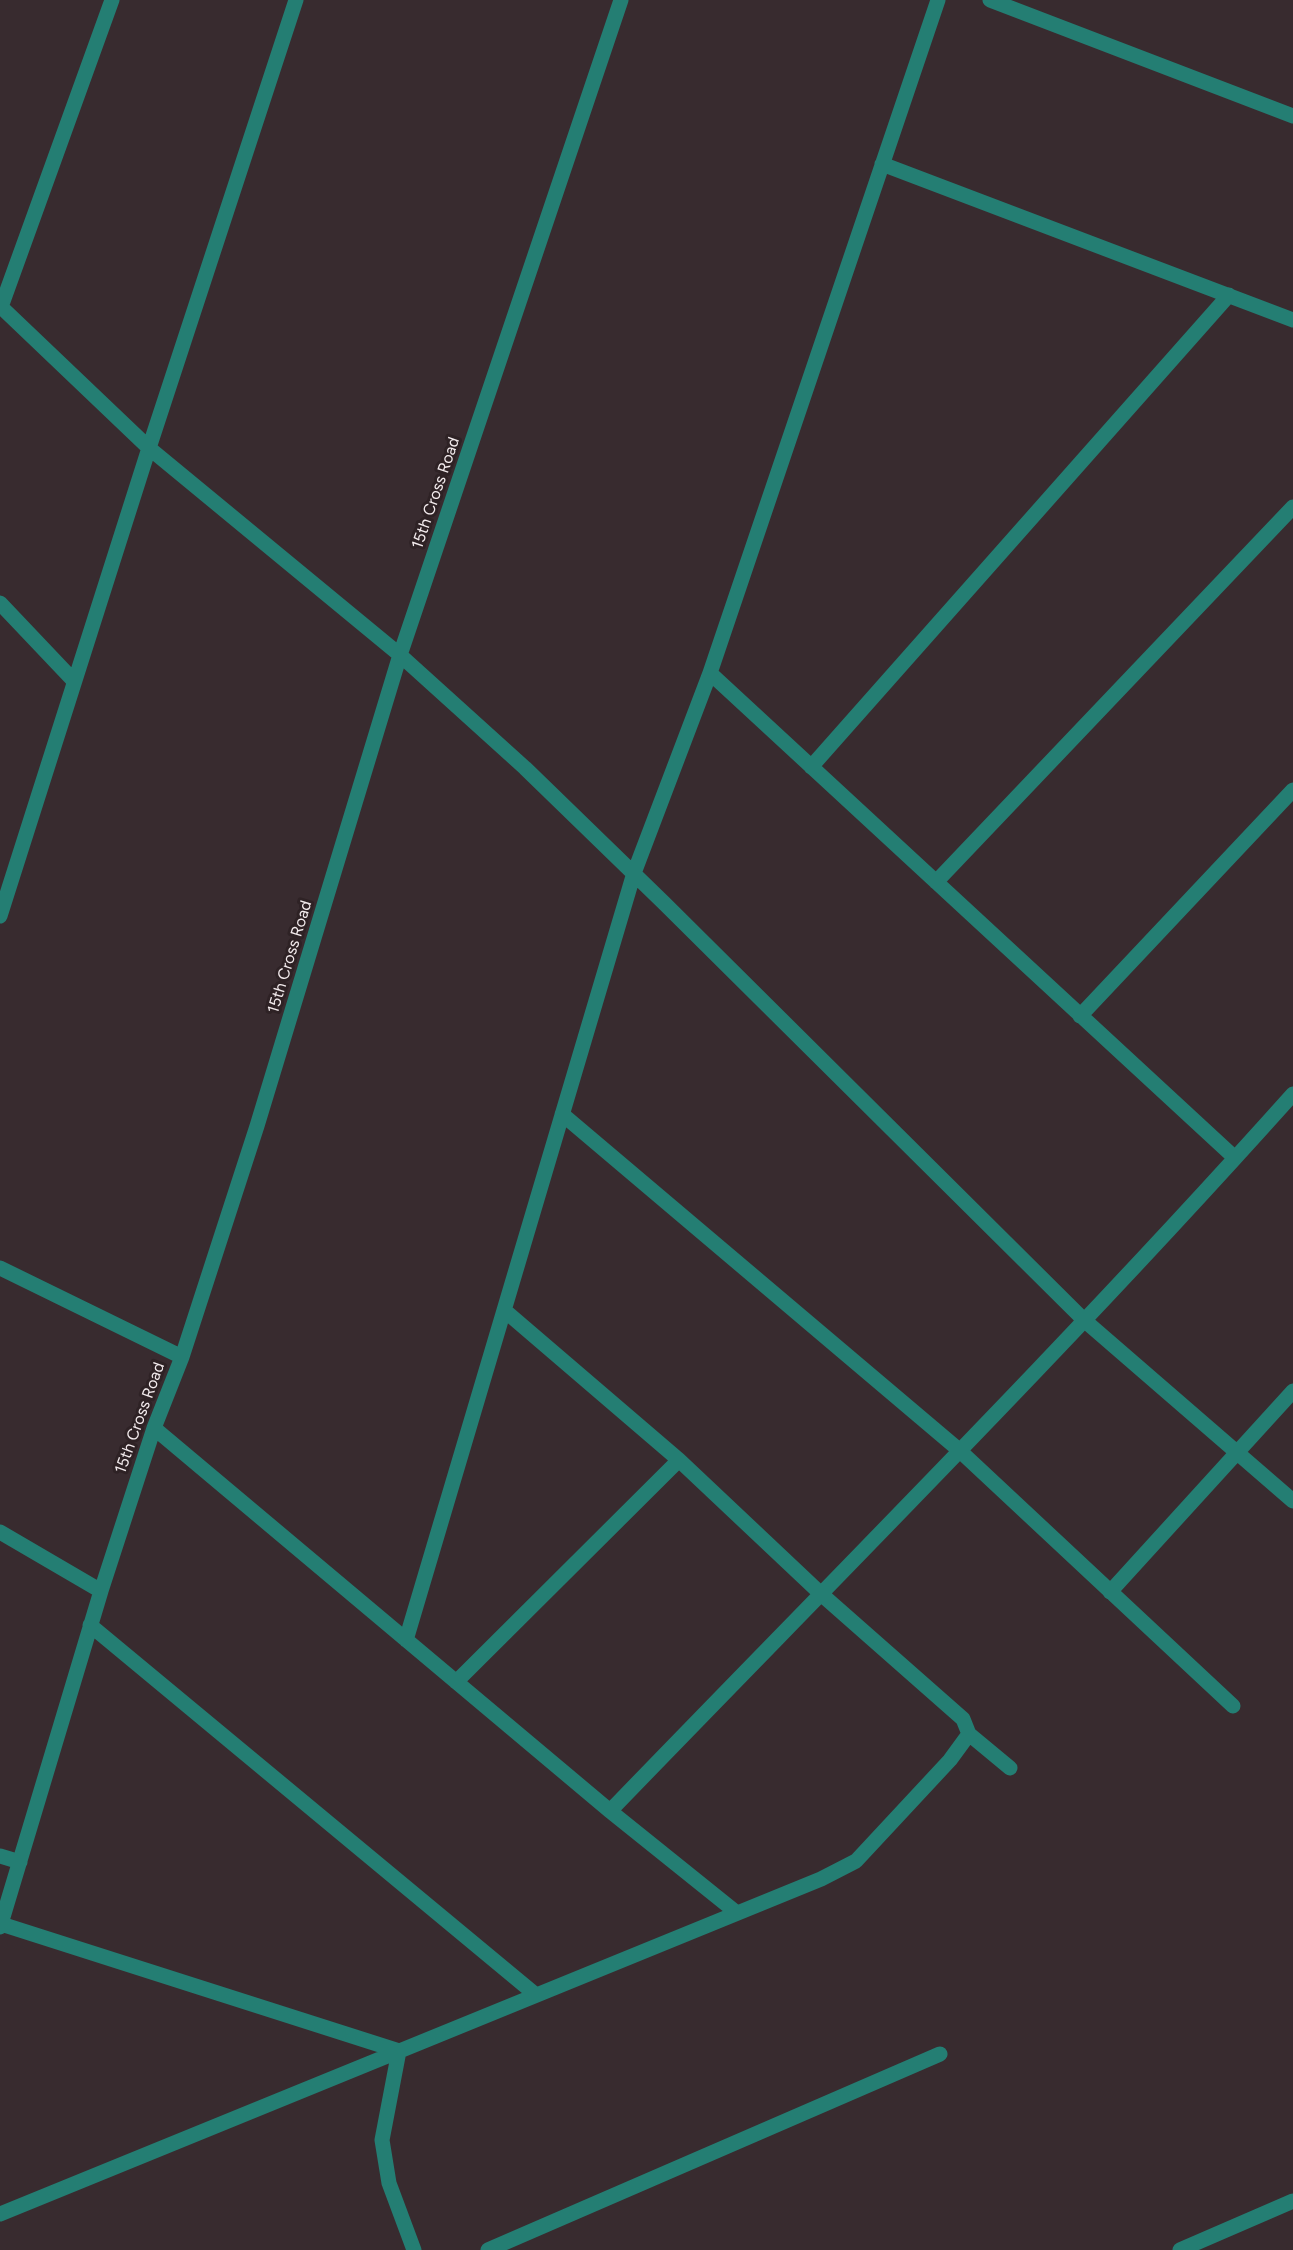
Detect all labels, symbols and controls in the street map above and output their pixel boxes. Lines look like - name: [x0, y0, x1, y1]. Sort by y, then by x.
- street label: 15th Cross Road: [408, 435, 464, 551]
- street label: 15th Cross Road: [264, 898, 316, 1016]
- street label: 15th Cross Road: [111, 1360, 169, 1476]

